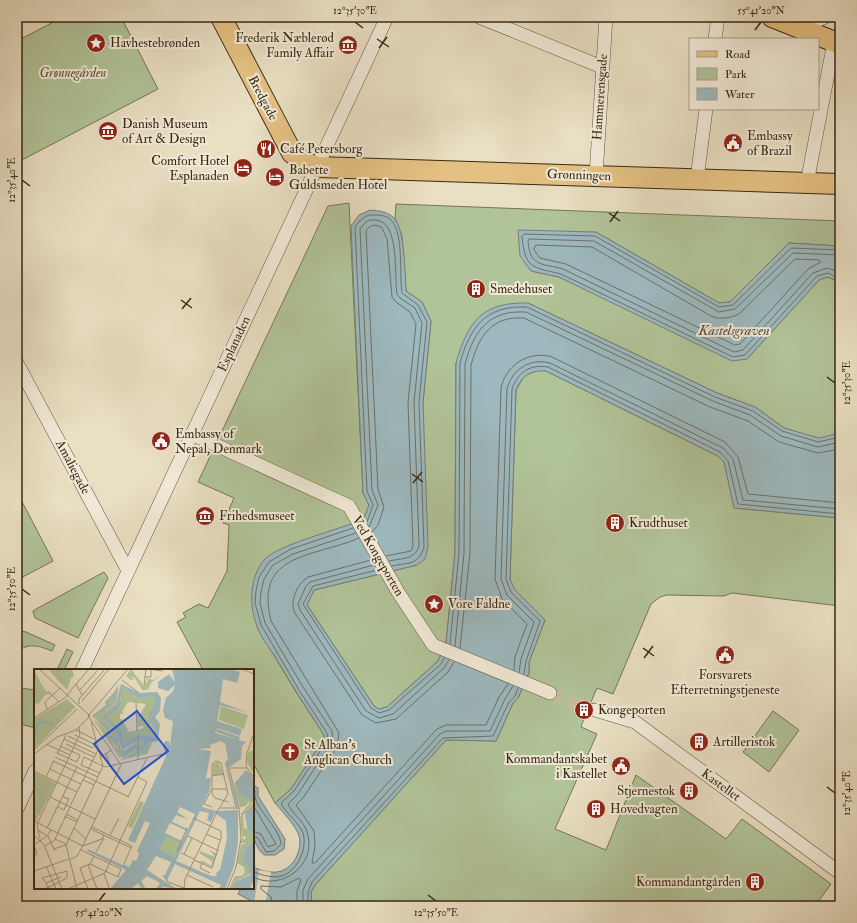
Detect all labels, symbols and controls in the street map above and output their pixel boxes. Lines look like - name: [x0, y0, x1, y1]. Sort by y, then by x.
- text: 12°35'30"E: [333, 5, 377, 17]
- text: 55°41'20"N: [737, 5, 785, 17]
- place label: Frederik Næblerød Family Affair: [235, 30, 335, 62]
- place icon: Havhestebrønden: [85, 32, 107, 54]
- museum icon: Frederik Næblerød Family Affair: [337, 34, 359, 56]
- place label: Havhestebrønden: [110, 35, 201, 51]
- legend: [689, 38, 819, 110]
- text: Road: [725, 47, 750, 62]
- street label: Hammerensgade: [589, 53, 611, 141]
- park label: Grønnegården: [40, 65, 106, 81]
- text: Park: [725, 67, 747, 82]
- street label: Bredgade: [245, 73, 282, 124]
- text: Water: [724, 87, 755, 102]
- place label: Danish Museum of Art & Design: [122, 116, 208, 147]
- museum icon: Danish Museum of Art & Design: [97, 120, 119, 142]
- place label: Embassy of Brazil: [747, 128, 793, 159]
- public building icon: Embassy of Brazil: [722, 132, 744, 154]
- restaurant icon: Café Petersborg: [255, 138, 277, 160]
- place label: Café Petersborg: [280, 141, 363, 157]
- place label: Comfort Hotel Esplanaden: [151, 153, 230, 185]
- text: 12°35'40"E: [6, 157, 18, 203]
- hotel icon: Comfort Hotel Esplanaden: [232, 157, 254, 179]
- place label: Babette Guldsmeden Hotel: [289, 162, 388, 193]
- hotel icon: Babette Guldsmeden Hotel: [264, 166, 286, 188]
- street label: Grønningen: [547, 166, 612, 184]
- building icon: Smedehuset: [465, 278, 487, 300]
- place label: Smedehuset: [490, 281, 552, 297]
- street label: Esplanaden: [214, 313, 255, 375]
- water label: Kastelsgraven: [697, 322, 770, 339]
- text: 12°35'30"E: [841, 361, 853, 405]
- place label: Embassy of Nepal, Denmark: [175, 426, 263, 458]
- public building icon: Embassy of Nepal, Denmark: [150, 430, 172, 452]
- street label: Amaliegade: [52, 436, 94, 497]
- museum icon: Frihedsmuseet: [194, 505, 216, 527]
- place label: Frihedsmuseet: [219, 508, 294, 524]
- building icon: Krudthuset: [604, 512, 626, 534]
- street label: Ved Kongeporten: [348, 513, 408, 600]
- place label: Krudthuset: [629, 515, 688, 531]
- text: 12°35'50"E: [6, 567, 18, 611]
- place icon: Vore Faldne: [423, 593, 445, 615]
- place label: Vore Faldne: [448, 596, 511, 612]
- public building icon: Forsvarets Efterretningstjeneste: [714, 644, 736, 666]
- place label: Forsvarets Efterretningstjeneste: [670, 667, 780, 698]
- inset map: [34, 669, 254, 889]
- building icon: Kongeporten: [573, 699, 595, 721]
- place label: Kongeporten: [598, 702, 666, 719]
- building icon: Artilleristok: [688, 731, 710, 753]
- place label: Artilleristok: [712, 734, 776, 750]
- place label: St Alban's Anglican Church: [303, 737, 392, 768]
- church icon: St Alban's Anglican Church: [279, 741, 301, 763]
- place label: Kommandantskabet i Kastellet: [505, 751, 607, 782]
- public building icon: Kommandantskabet i Kastellet: [610, 755, 632, 777]
- street label: Kastellet: [698, 765, 744, 805]
- text: 12°35'40"E: [841, 770, 853, 816]
- building icon: Stjernestok: [678, 780, 700, 802]
- place label: Stjernestok: [617, 783, 676, 799]
- building icon: Hovedvagten: [585, 798, 607, 820]
- place label: Hovedvagten: [610, 801, 678, 817]
- building icon: Kommandantgården: [744, 871, 766, 893]
- place label: Kommandantgården: [636, 874, 741, 890]
- text: 55°41'20"N: [75, 907, 123, 919]
- text: 12°35'50"E: [414, 907, 458, 919]

